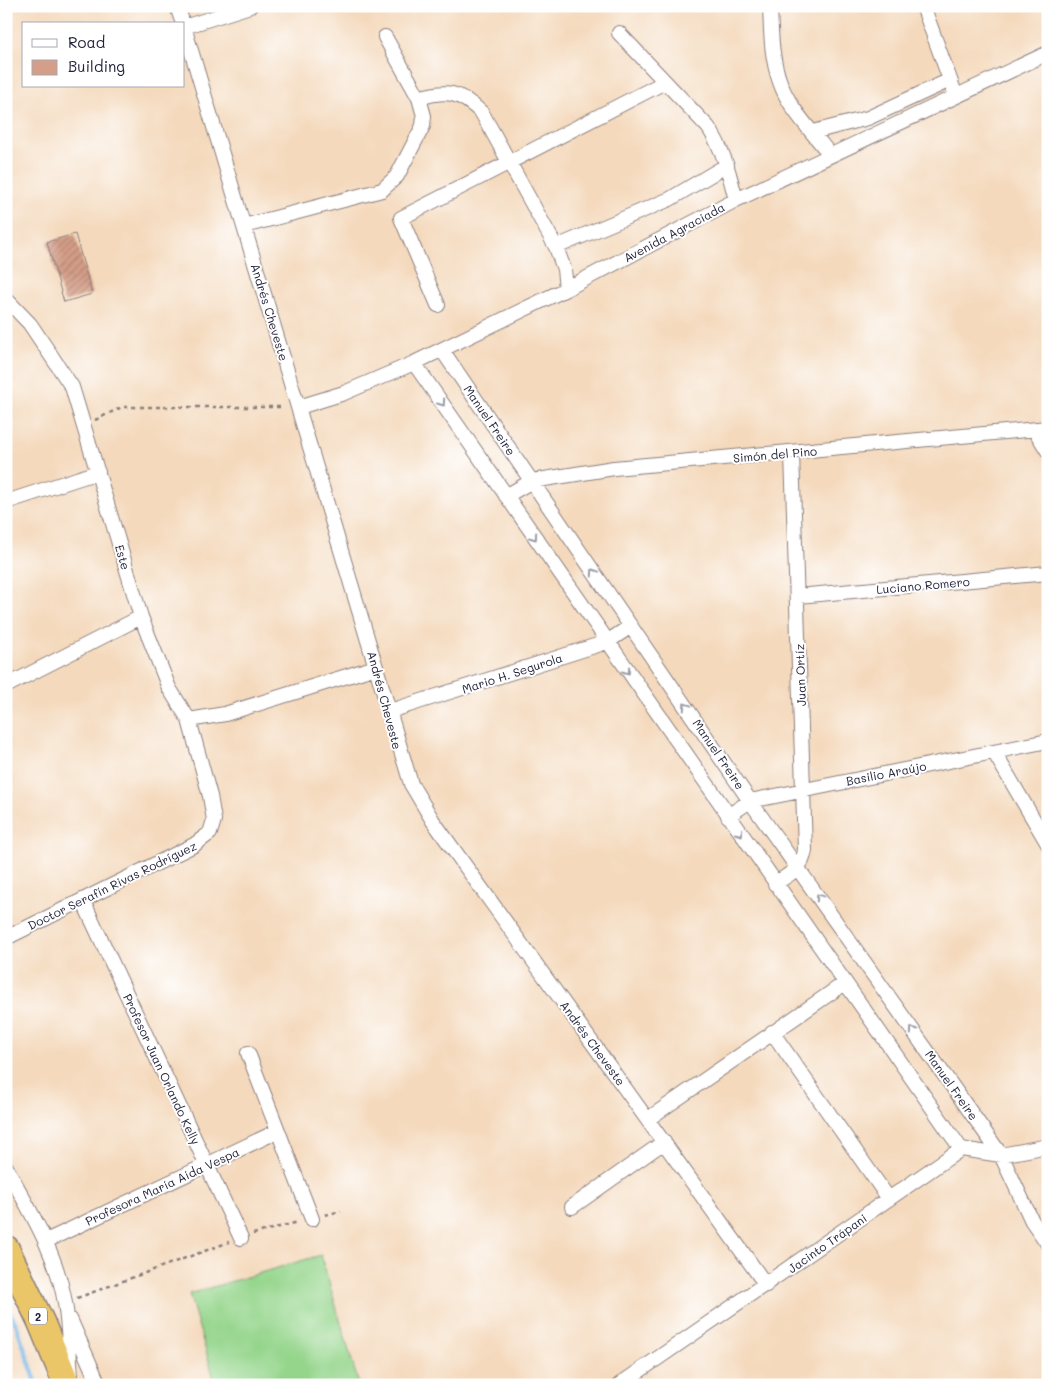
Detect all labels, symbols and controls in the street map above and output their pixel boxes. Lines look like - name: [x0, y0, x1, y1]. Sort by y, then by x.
- legend: [22, 22, 185, 88]
- text: Road: [68, 32, 105, 52]
- text: Building: [68, 56, 125, 76]
- street label: Avenida Agraciada: [621, 199, 727, 265]
- street label: Andrés Cheveste: [248, 261, 292, 363]
- street label: Manuel Freire: [460, 382, 520, 458]
- one-way arrow: [436, 398, 445, 407]
- street label: Simón del Pino: [732, 442, 818, 466]
- one-way arrow: [528, 532, 538, 541]
- street label: Este: [112, 543, 134, 571]
- one-way arrow: [591, 568, 600, 578]
- street label: Luciano Romero: [876, 573, 970, 597]
- street label: Juan Ortíz: [791, 643, 809, 706]
- street label: Andrés Cheveste: [364, 649, 406, 751]
- street label: Mario H. Segurola: [460, 649, 564, 697]
- one-way arrow: [621, 665, 630, 675]
- one-way arrow: [683, 702, 692, 712]
- street label: Manuel Freire: [689, 716, 749, 792]
- street label: Basilio Araújo: [844, 757, 928, 789]
- one-way arrow: [734, 827, 743, 837]
- street label: Doctor Serafín Rivas Rodríguez: [25, 837, 199, 933]
- one-way arrow: [816, 893, 825, 903]
- street label: Profesor Juan Orlando Kelly: [120, 991, 204, 1147]
- street label: Andrés Cheveste: [557, 997, 629, 1089]
- one-way arrow: [909, 1026, 919, 1035]
- street label: Manuel Freire: [922, 1047, 982, 1123]
- street label: Profesora María Aída Vespa: [83, 1143, 241, 1229]
- street label: Jacinto Trápani: [784, 1210, 870, 1276]
- road number: 2: [29, 1308, 47, 1324]

